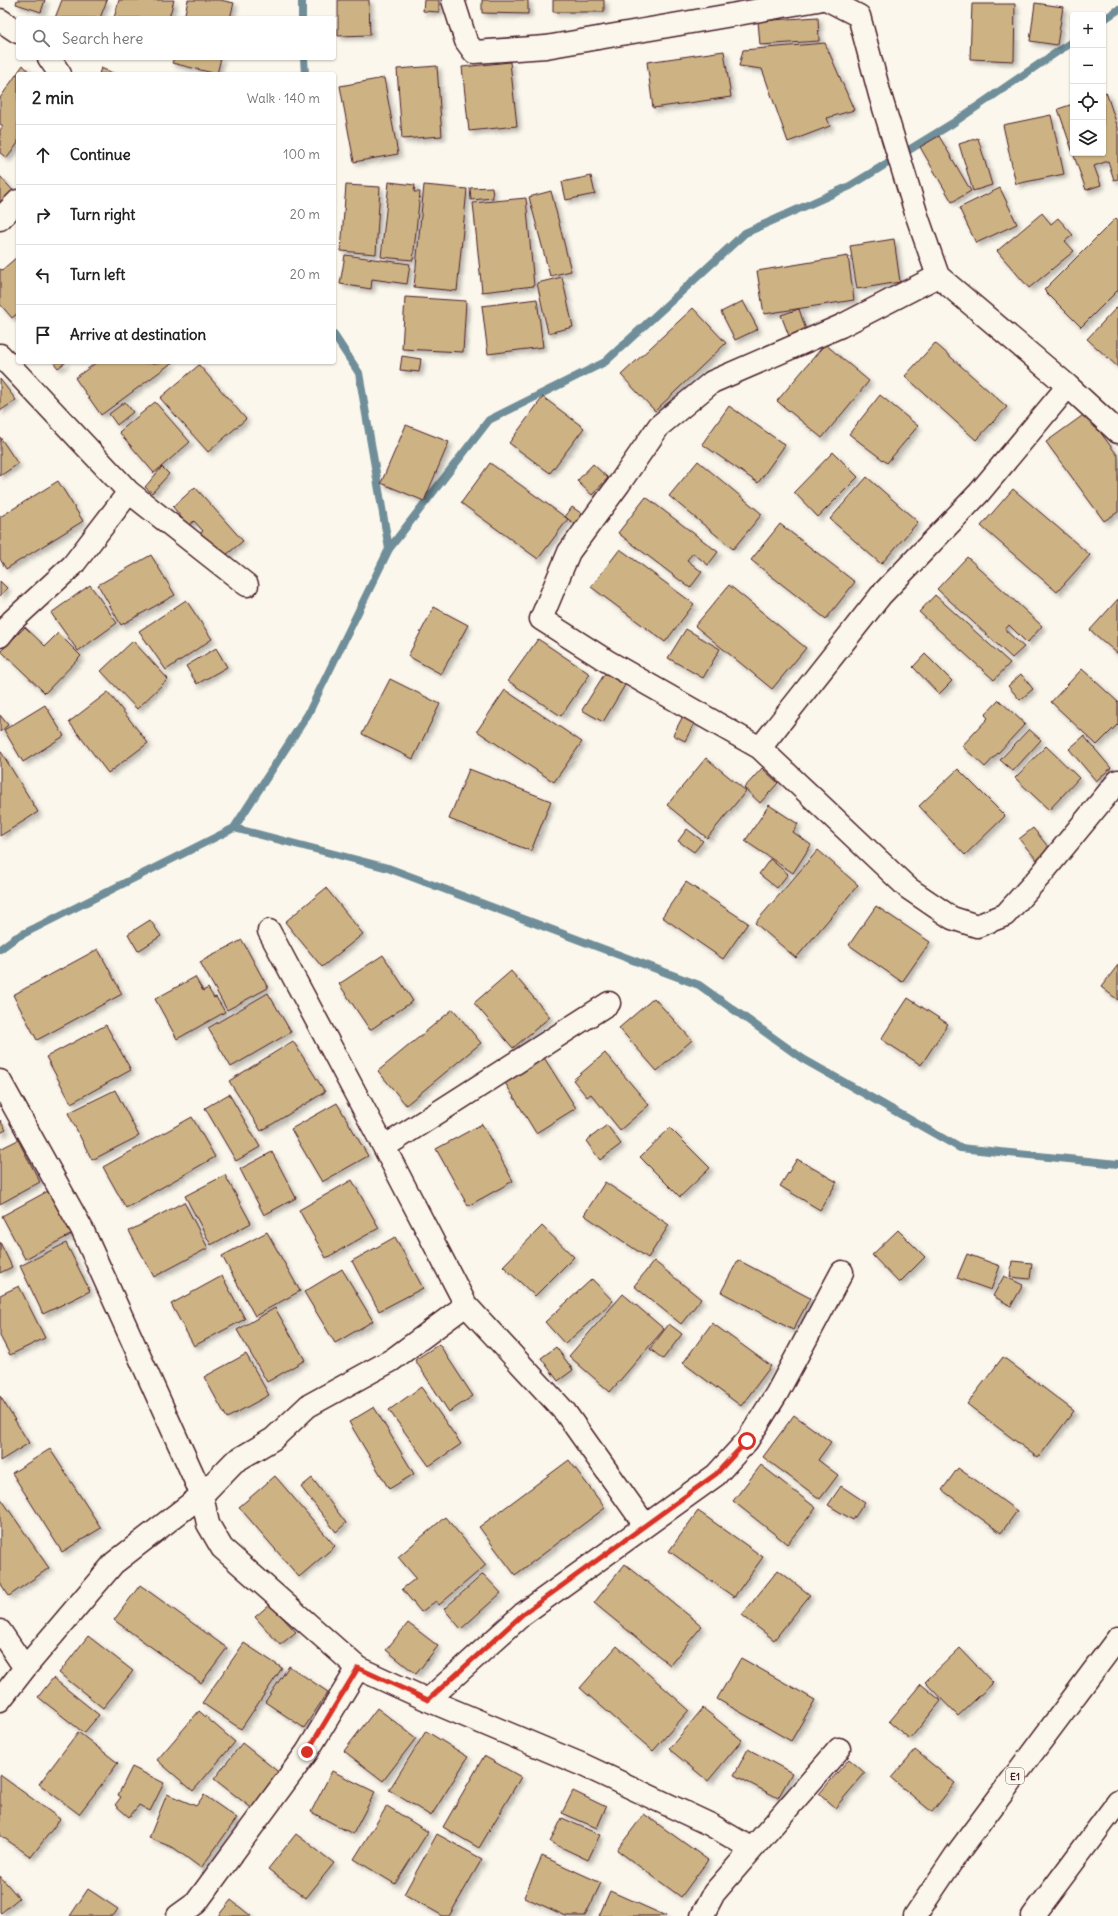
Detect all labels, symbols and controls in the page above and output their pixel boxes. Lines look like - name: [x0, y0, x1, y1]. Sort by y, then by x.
- map controls: [1070, 12, 1106, 156]
- button: +: [1070, 12, 1106, 48]
- search box: [16, 16, 336, 60]
- icon: search: [30, 27, 52, 49]
- text: Search here: [62, 29, 143, 48]
- button: −: [1070, 48, 1106, 84]
- button: locate: [1070, 84, 1106, 120]
- text: 2 min: [32, 87, 74, 109]
- text: Walk · 140 m: [247, 90, 320, 107]
- button: layers: [1070, 120, 1106, 156]
- icon: ahead: [32, 144, 54, 166]
- text: Continue: [70, 145, 131, 164]
- text: 100 m: [283, 146, 320, 163]
- icon: right: [32, 204, 54, 226]
- text: Turn right: [70, 205, 135, 224]
- text: 20 m: [290, 206, 320, 223]
- icon: left: [32, 264, 54, 286]
- text: Turn left: [70, 265, 125, 284]
- text: 20 m: [290, 266, 320, 283]
- icon: arrive: [32, 324, 54, 346]
- text: Arrive at destination: [70, 325, 206, 344]
- route start: [738, 1432, 756, 1450]
- route end: [298, 1743, 316, 1761]
- road number: E1: [1006, 1768, 1024, 1784]

